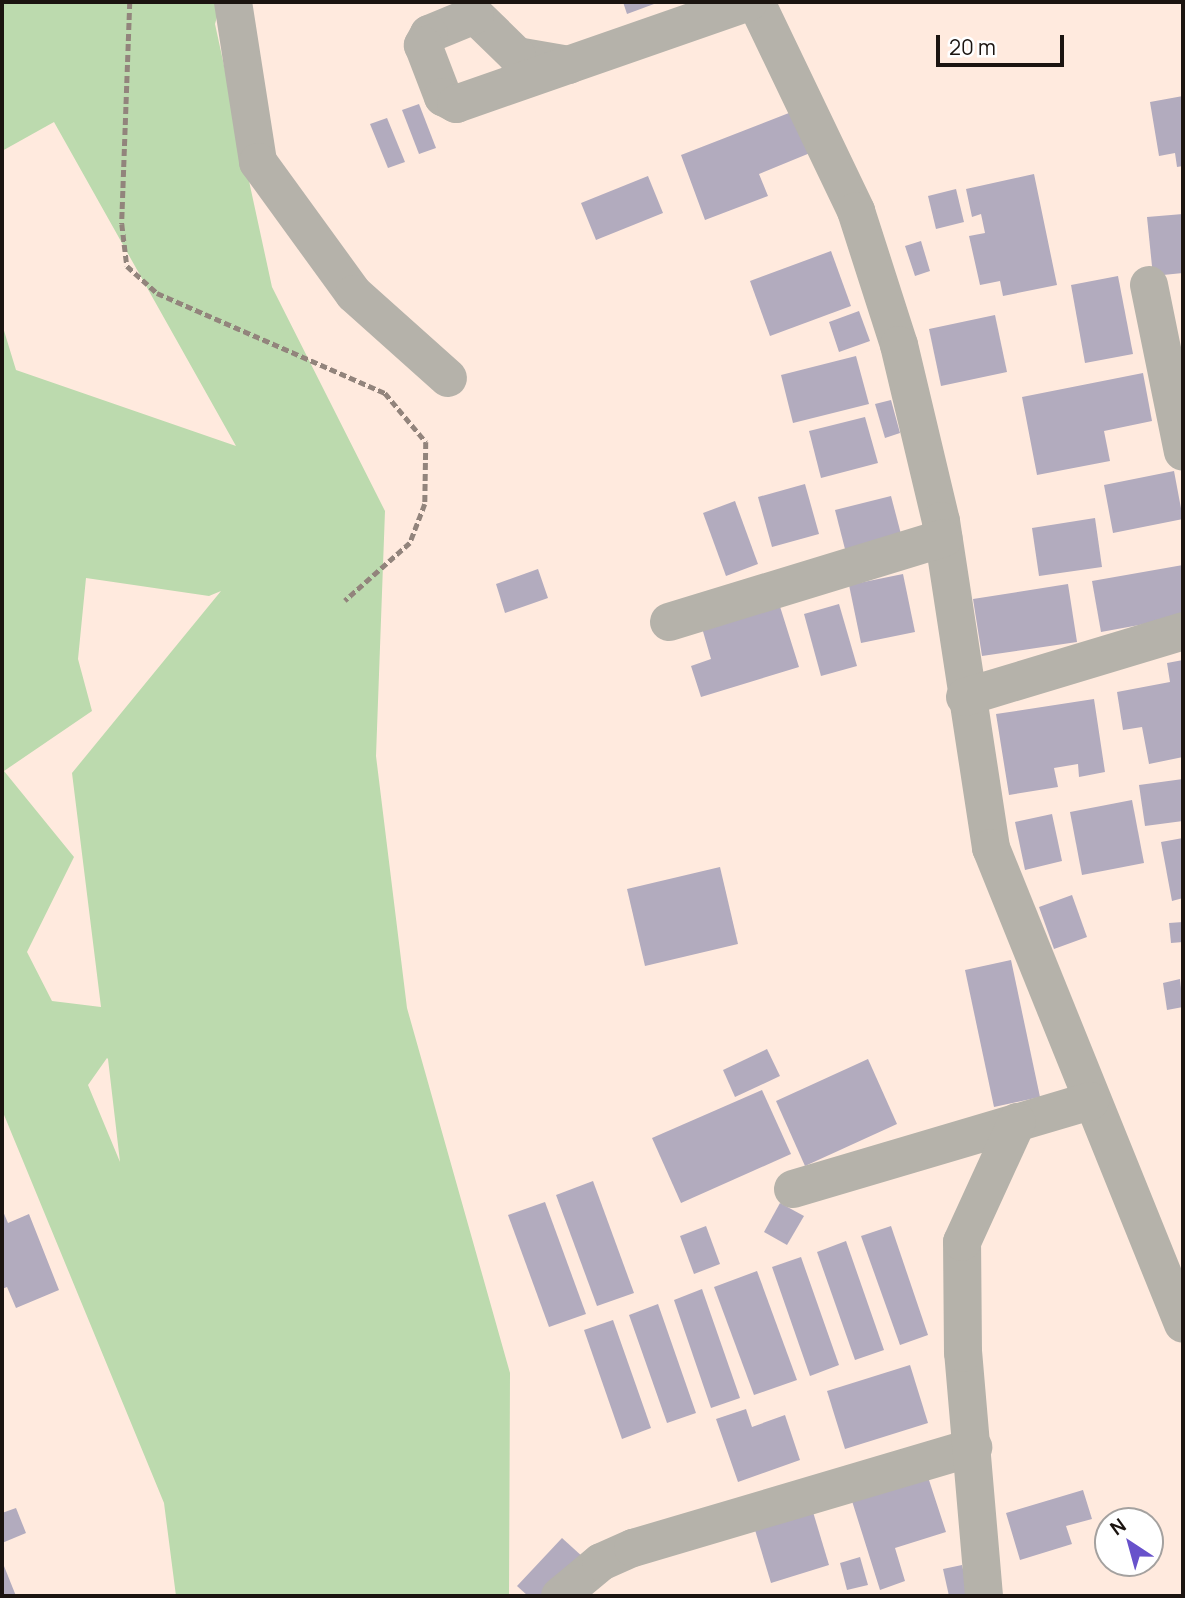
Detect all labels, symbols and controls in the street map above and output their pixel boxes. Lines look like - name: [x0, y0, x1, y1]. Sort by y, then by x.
- scale bar: [940, 21, 1068, 65]
- text: 20 m: [949, 33, 996, 61]
- north arrow: [1094, 1507, 1164, 1577]
- text: N: [1105, 1512, 1131, 1541]

